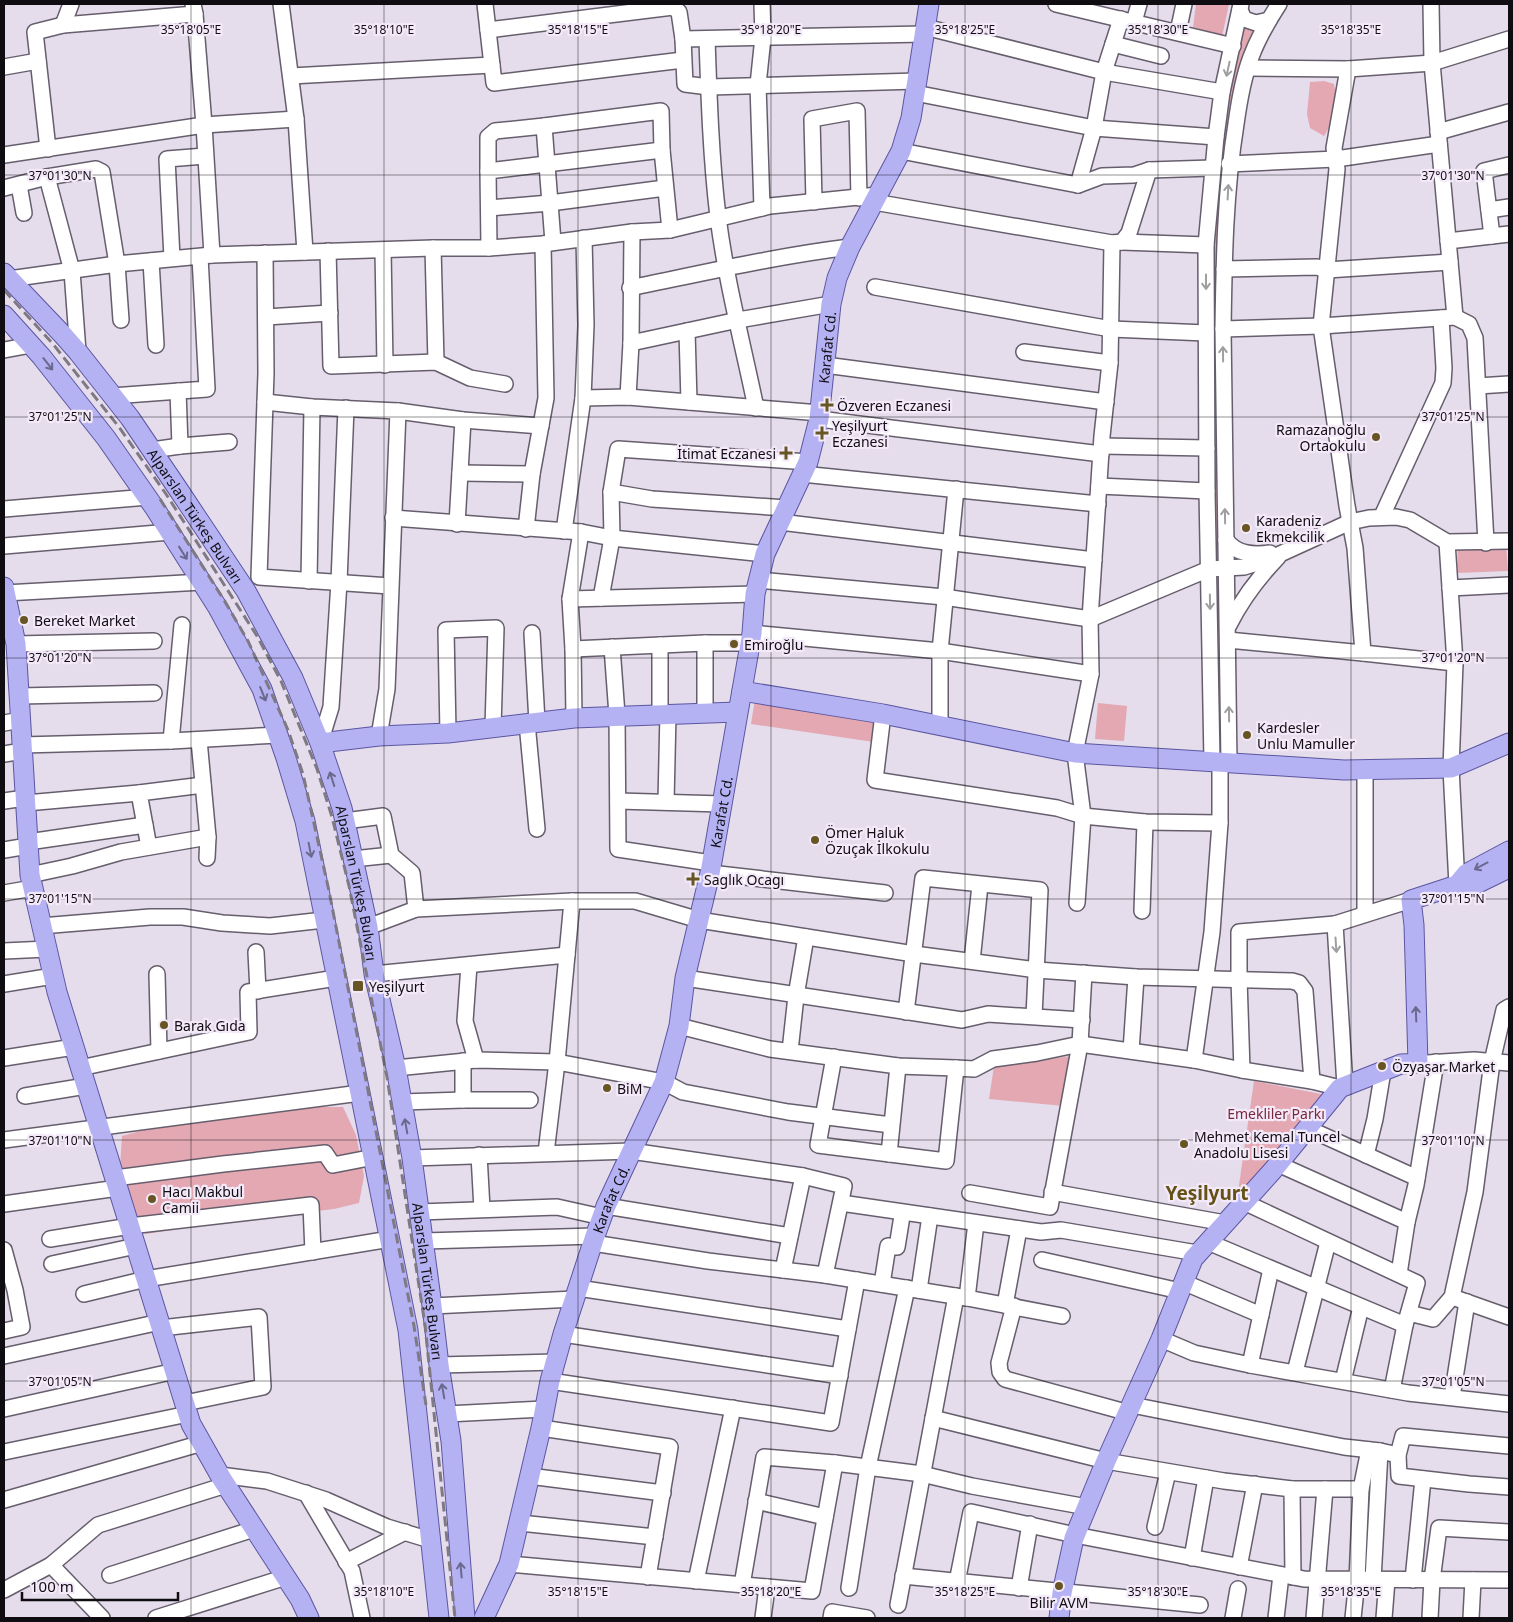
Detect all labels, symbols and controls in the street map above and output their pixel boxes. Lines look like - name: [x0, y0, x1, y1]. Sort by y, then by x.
- text: 35°18'05"E: [161, 21, 221, 38]
- text: 35°18'10"E: [354, 21, 414, 38]
- text: 35°18'15"E: [548, 21, 608, 38]
- text: 35°18'20"E: [741, 21, 801, 38]
- text: 35°18'25"E: [935, 21, 995, 38]
- text: 35°18'30"E: [1128, 21, 1188, 38]
- text: 35°18'35"E: [1321, 21, 1381, 38]
- one-way arrow: [1222, 60, 1232, 76]
- text: 37°01'30"N: [28, 167, 92, 184]
- text: 37°01'30"N: [1421, 167, 1485, 184]
- one-way arrow: [1223, 184, 1232, 200]
- one-way arrow: [1201, 274, 1211, 290]
- street label: Karafat Cd.: [813, 310, 840, 384]
- one-way arrow: [1218, 346, 1228, 362]
- one-way arrow: [43, 357, 53, 371]
- place label: Özveren Eczanesi: [837, 396, 951, 415]
- marker: Özveren Eczanesi: [821, 399, 833, 411]
- text: 37°01'25"N: [28, 408, 92, 425]
- text: 37°01'25"N: [1421, 408, 1485, 425]
- place label: Yeşilyurt Eczanesi: [832, 416, 888, 451]
- place label: Ramazanoğlu Ortaokulu: [1276, 420, 1366, 455]
- marker: Yeşilyurt Eczanesi: [816, 427, 828, 439]
- marker: Ramazanoğlu Ortaokulu: [1370, 431, 1382, 443]
- place label: İtimat Eczanesi: [677, 444, 776, 463]
- street label: Alparslan Türkeş Bulvarı: [144, 445, 248, 587]
- marker: İtimat Eczanesi: [780, 447, 792, 459]
- one-way arrow: [1221, 509, 1230, 525]
- place label: Karadeniz Ekmekcilik: [1256, 511, 1325, 546]
- marker: Karadeniz Ekmekcilik: [1240, 522, 1252, 534]
- one-way arrow: [178, 546, 189, 560]
- one-way arrow: [1205, 594, 1215, 610]
- place label: Bereket Market: [34, 611, 135, 630]
- marker: Bereket Market: [18, 614, 30, 626]
- place label: Emiroğlu: [744, 635, 803, 654]
- marker: Emiroğlu: [728, 638, 740, 650]
- text: 37°01'20"N: [28, 649, 92, 666]
- text: 37°01'20"N: [1421, 649, 1485, 666]
- one-way arrow: [259, 686, 268, 701]
- one-way arrow: [1224, 706, 1234, 722]
- place label: Kardesler Unlu Mamuller: [1257, 718, 1355, 753]
- marker: Kardesler Unlu Mamuller: [1241, 729, 1253, 741]
- one-way arrow: [327, 772, 336, 787]
- street label: Karafat Cd.: [705, 775, 736, 849]
- street label: Alparslan Türkeş Bulvarı: [332, 803, 382, 962]
- place label: Ömer Haluk Özuçak İlkokulu: [825, 823, 930, 858]
- marker: Ömer Haluk Özuçak İlkokulu: [809, 834, 821, 846]
- one-way arrow: [306, 841, 316, 857]
- one-way arrow: [1474, 861, 1489, 871]
- place label: Saglık Ocagı: [704, 870, 784, 889]
- marker: Saglık Ocagı: [686, 872, 700, 886]
- text: 37°01'15"N: [28, 890, 92, 907]
- text: 37°01'15"N: [1421, 890, 1485, 907]
- one-way arrow: [1331, 936, 1341, 952]
- place label: Yeşilyurt: [369, 977, 425, 996]
- marker: Yeşilyurt: [351, 979, 365, 993]
- one-way arrow: [1412, 1006, 1421, 1022]
- place label: Barak Gıda: [174, 1016, 246, 1035]
- marker: Barak Gıda: [158, 1019, 170, 1031]
- place label: Özyaşar Market: [1392, 1057, 1495, 1076]
- marker: Özyaşar Market: [1376, 1060, 1388, 1072]
- place label: BiM: [617, 1079, 642, 1098]
- marker: BiM: [601, 1082, 613, 1094]
- park label: Emekliler Parkı: [1227, 1104, 1325, 1123]
- one-way arrow: [401, 1118, 411, 1134]
- place label: Mehmet Kemal Tuncel Anadolu Lisesi: [1194, 1127, 1340, 1162]
- text: 37°01'10"N: [28, 1132, 92, 1149]
- text: 37°01'10"N: [1421, 1132, 1485, 1149]
- marker: Mehmet Kemal Tuncel Anadolu Lisesi: [1178, 1138, 1190, 1150]
- street label: Karafat Cd.: [587, 1162, 633, 1236]
- district label: Yeşilyurt: [1165, 1180, 1249, 1206]
- place label: Hacı Makbul Camii: [162, 1182, 243, 1217]
- marker: Hacı Makbul Camii: [146, 1193, 158, 1205]
- street label: Alparslan Türkeş Bulvarı: [409, 1201, 448, 1361]
- text: 37°01'05"N: [28, 1373, 92, 1390]
- text: 37°01'05"N: [1421, 1373, 1485, 1390]
- one-way arrow: [438, 1383, 448, 1399]
- one-way arrow: [457, 1562, 466, 1578]
- scale bar: [22, 1570, 179, 1602]
- text: 100 m: [30, 1576, 74, 1596]
- marker: Bilir AVM: [1053, 1580, 1065, 1592]
- text: 35°18'10"E: [354, 1583, 414, 1600]
- text: 35°18'15"E: [548, 1583, 608, 1600]
- text: 35°18'20"E: [741, 1583, 801, 1600]
- text: 35°18'25"E: [935, 1583, 995, 1600]
- text: 35°18'30"E: [1128, 1583, 1188, 1600]
- text: 35°18'35"E: [1321, 1583, 1381, 1600]
- place label: Bilir AVM: [1030, 1593, 1088, 1612]

